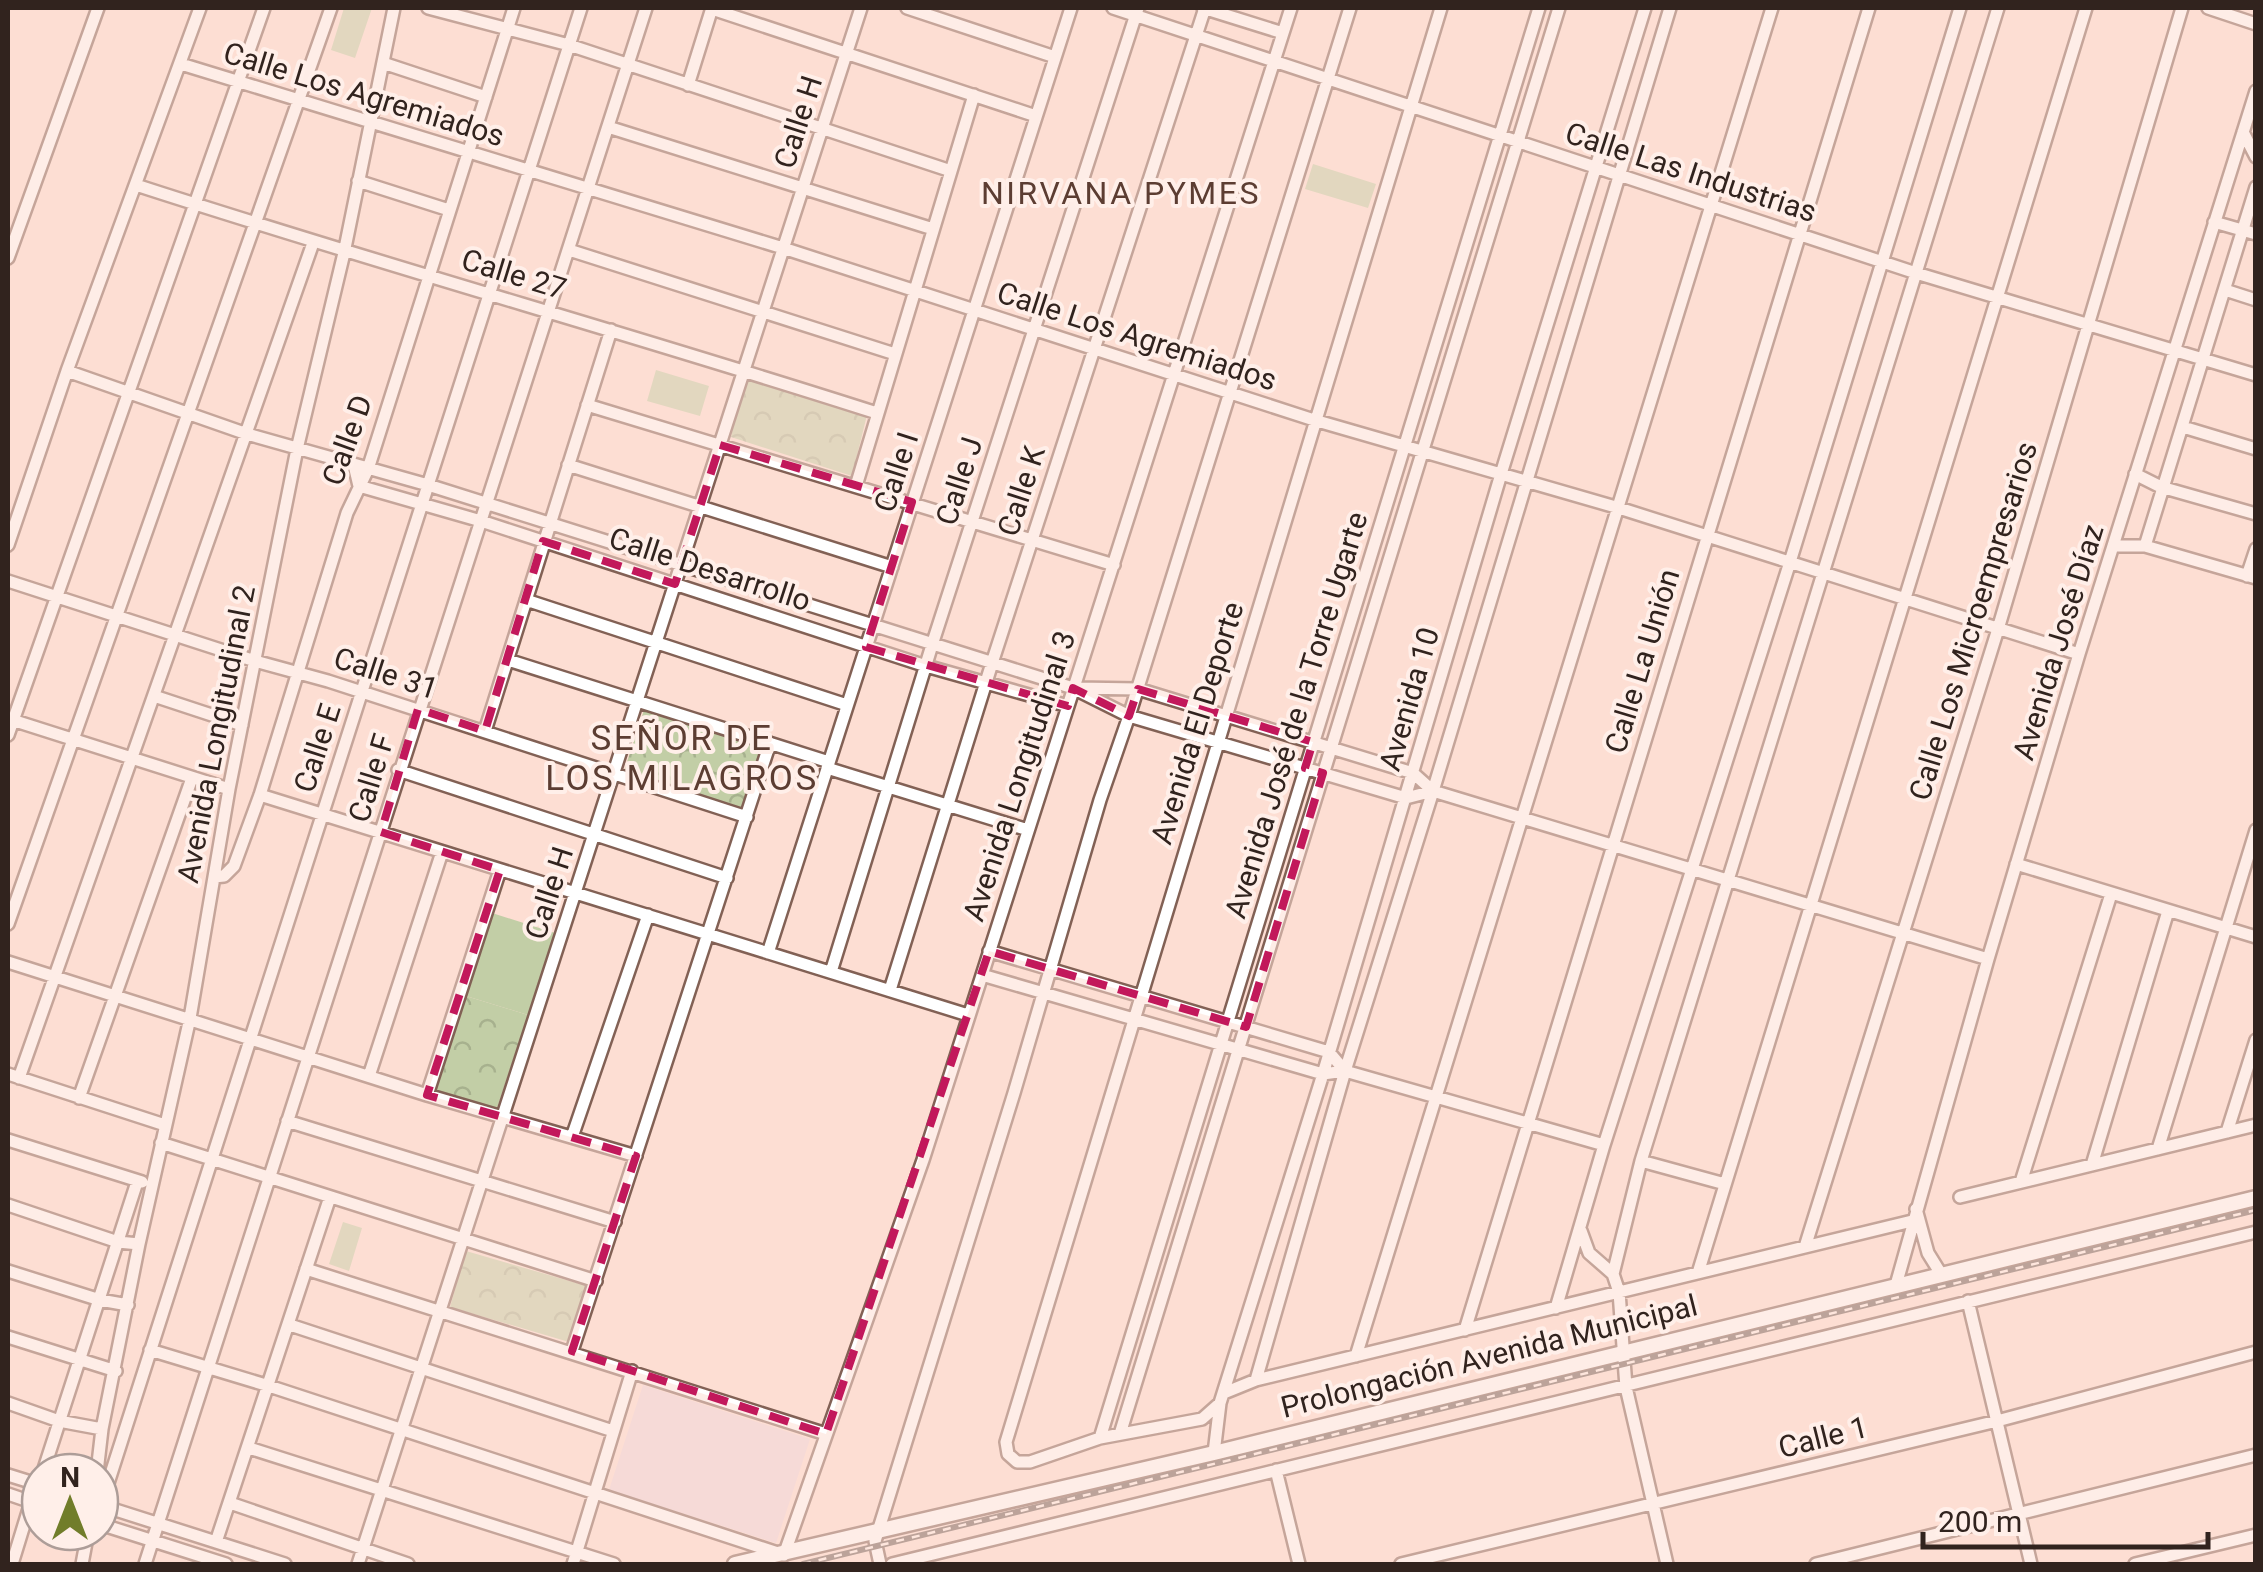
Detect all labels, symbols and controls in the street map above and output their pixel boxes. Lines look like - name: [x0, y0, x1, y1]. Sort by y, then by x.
- street label: Calle Los Agremiados: [219, 35, 509, 153]
- street label: Calle H: [767, 71, 829, 173]
- street label: Calle Las Industrias: [1561, 115, 1821, 229]
- district label: NIRVANA PYMES: [981, 174, 1261, 212]
- street label: Calle 27: [457, 242, 571, 306]
- street label: Calle Los Agremiados: [993, 274, 1281, 398]
- street label: Calle D: [315, 390, 379, 490]
- street label: Calle I: [867, 428, 925, 516]
- street label: Calle J: [928, 433, 990, 529]
- street label: Calle Los Microempresarios: [1902, 438, 2044, 804]
- street label: Calle K: [990, 441, 1052, 540]
- street label: Avenida José de la Torre Ugarte: [1217, 508, 1375, 922]
- street label: Calle Desarrollo: [605, 520, 815, 618]
- street label: Avenida José Díaz: [2006, 520, 2110, 764]
- street label: Calle La Unión: [1597, 565, 1687, 757]
- street label: Avenida Longitudinal 2: [170, 582, 262, 886]
- street label: Avenida El Deporte: [1143, 598, 1251, 848]
- street label: Avenida 10: [1372, 623, 1446, 775]
- street label: Avenida Longitudinal 3: [956, 627, 1082, 925]
- street label: Calle 31: [329, 640, 443, 706]
- street label: Calle E: [286, 699, 348, 797]
- district label: SEÑOR DE LOS MILAGROS: [545, 718, 819, 799]
- street label: Calle F: [341, 730, 401, 826]
- street label: Calle H: [518, 842, 580, 944]
- street label: Prolongación Avenida Municipal: [1277, 1287, 1701, 1425]
- street label: Calle 1: [1775, 1409, 1871, 1465]
- north arrow: [20, 1452, 120, 1552]
- text: N: [60, 1461, 80, 1494]
- scale bar: [1923, 1487, 2208, 1549]
- text: 200 m: [1938, 1504, 2022, 1539]

